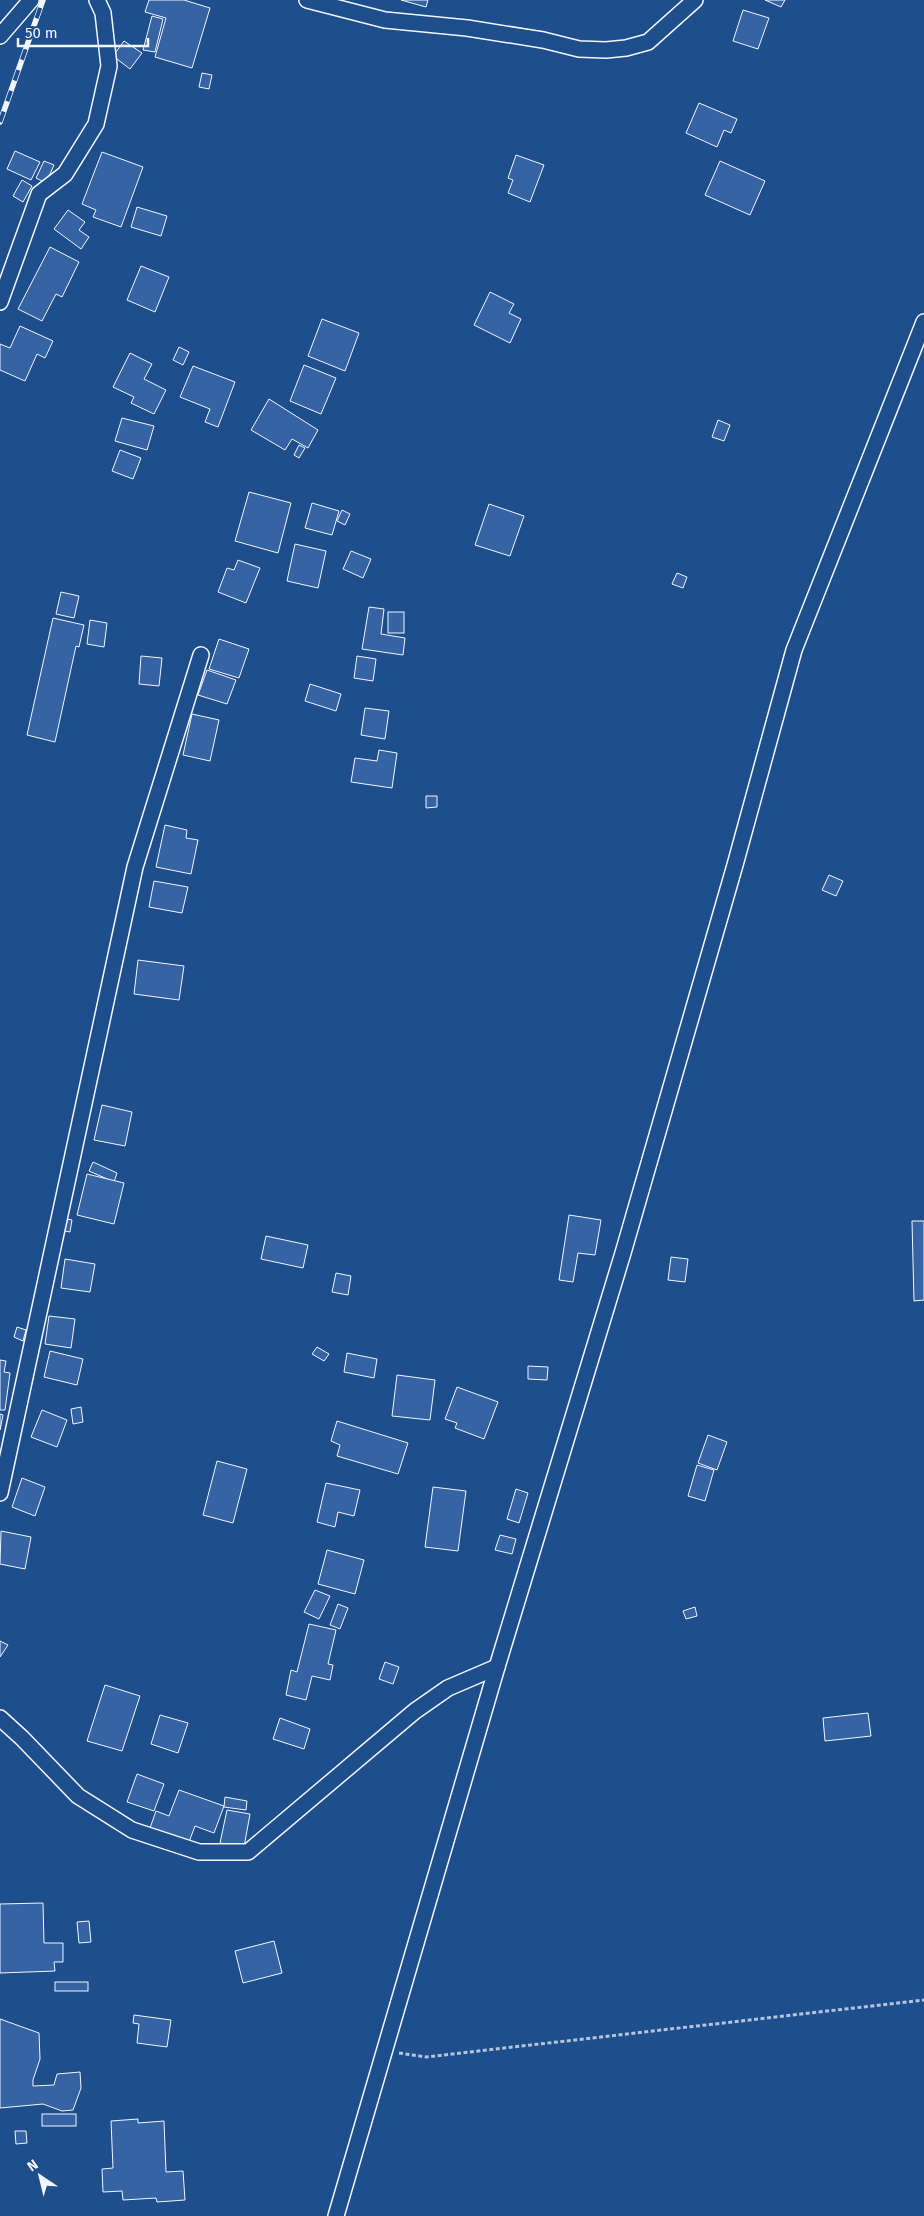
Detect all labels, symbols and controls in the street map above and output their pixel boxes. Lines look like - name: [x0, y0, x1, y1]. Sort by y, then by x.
- scale bar: [18, 15, 148, 47]
- text: 50 m: [25, 24, 58, 42]
- north arrow: [15, 2151, 65, 2201]
- text: N: [24, 2156, 42, 2175]

